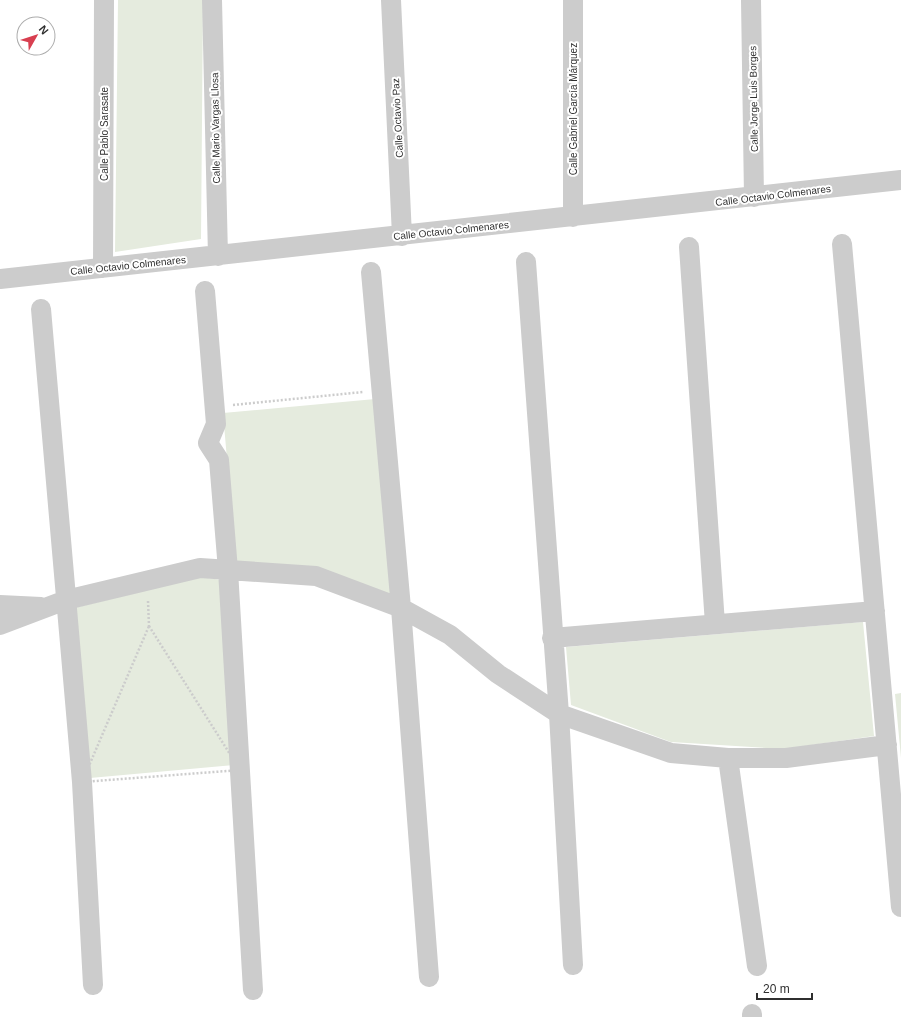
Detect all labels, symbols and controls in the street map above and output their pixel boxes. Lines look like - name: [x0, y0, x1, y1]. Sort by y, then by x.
- north arrow: [16, 16, 56, 56]
- text: N: [37, 23, 51, 37]
- street label: Calle Gabriel García Márquez: [568, 43, 579, 175]
- street label: Calle Jorge Luis Borges: [747, 46, 760, 152]
- street label: Calle Mario Vargas Llosa: [209, 72, 222, 184]
- street label: Calle Octavio Paz: [390, 78, 405, 158]
- street label: Calle Pablo Sarasate: [99, 87, 110, 181]
- street label: Calle Octavio Colmenares: [715, 183, 831, 208]
- street label: Calle Octavio Colmenares: [393, 219, 509, 242]
- street label: Calle Octavio Colmenares: [70, 254, 186, 277]
- scale bar: [757, 975, 812, 1001]
- text: 20 m: [763, 982, 790, 996]

